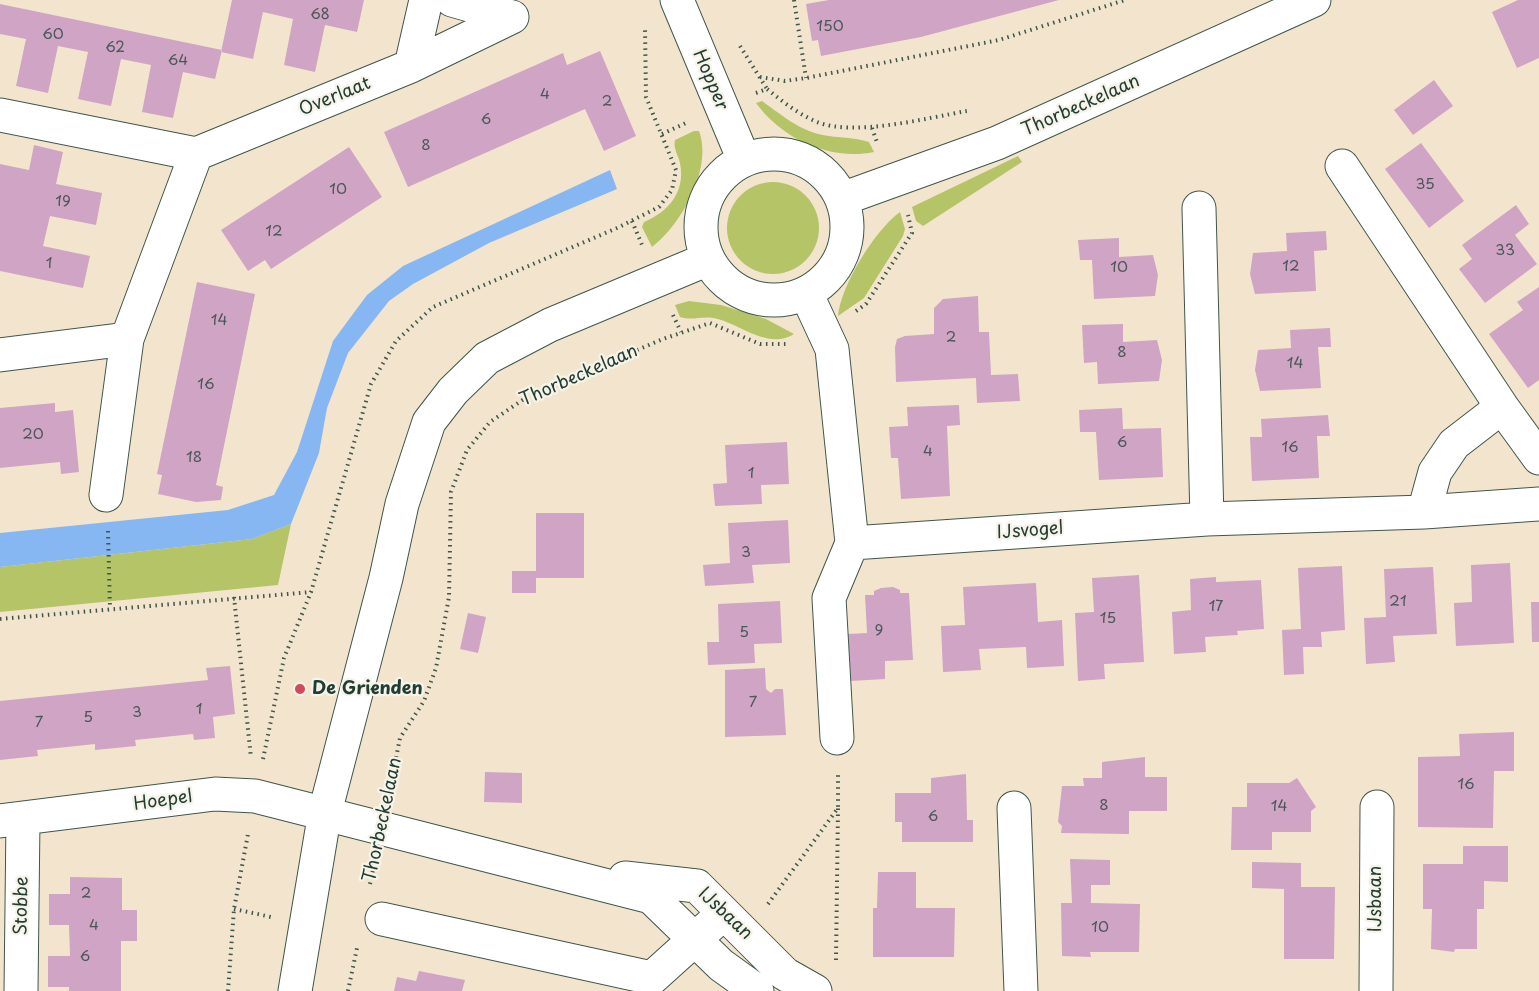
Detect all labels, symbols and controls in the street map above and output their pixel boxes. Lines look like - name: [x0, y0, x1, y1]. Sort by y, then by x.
- house number: 68: [310, 6, 330, 24]
- house number: 150: [816, 18, 844, 36]
- house number: 60: [42, 26, 64, 44]
- house number: 62: [105, 39, 125, 57]
- street label: Hopper: [688, 47, 732, 113]
- house number: 64: [168, 52, 188, 70]
- street label: Thorbeckelaan: [1019, 70, 1143, 142]
- street label: Overlaat: [296, 73, 374, 121]
- house number: 4: [540, 86, 550, 104]
- house number: 2: [602, 93, 612, 111]
- house number: 6: [481, 111, 491, 129]
- house number: 8: [421, 137, 431, 155]
- house number: 35: [1415, 176, 1435, 194]
- house number: 10: [329, 181, 347, 199]
- house number: 19: [55, 193, 71, 211]
- house number: 12: [265, 223, 283, 241]
- house number: 33: [1495, 242, 1515, 260]
- house number: 1: [46, 255, 52, 273]
- house number: 12: [1282, 258, 1300, 276]
- house number: 10: [1110, 259, 1128, 277]
- house number: 14: [211, 312, 227, 330]
- house number: 2: [946, 329, 956, 347]
- street label: Thorbeckelaan: [517, 340, 641, 412]
- house number: 8: [1117, 344, 1127, 362]
- house number: 14: [1287, 355, 1303, 373]
- house number: 16: [197, 376, 215, 394]
- house number: 20: [22, 426, 44, 444]
- house number: 6: [1117, 434, 1127, 452]
- house number: 16: [1281, 439, 1299, 457]
- house number: 4: [923, 443, 933, 461]
- house number: 18: [186, 449, 202, 467]
- house number: 1: [748, 465, 754, 483]
- street label: IJsvogel: [996, 518, 1064, 544]
- house number: 3: [741, 544, 751, 562]
- house number: 21: [1389, 593, 1407, 611]
- house number: 17: [1209, 598, 1223, 616]
- house number: 15: [1100, 610, 1116, 628]
- house number: 9: [875, 622, 883, 640]
- house number: 5: [739, 624, 749, 642]
- place label: De Grienden: [312, 678, 423, 700]
- marker: De Grienden: [293, 682, 307, 696]
- house number: 7: [749, 694, 757, 712]
- house number: 1: [196, 701, 202, 719]
- house number: 3: [132, 704, 142, 722]
- house number: 5: [83, 709, 93, 727]
- house number: 7: [35, 714, 43, 732]
- street label: Thorbeckelaan: [359, 756, 407, 884]
- house number: 16: [1457, 776, 1475, 794]
- street label: Hoepel: [132, 786, 194, 816]
- house number: 8: [1099, 797, 1109, 815]
- house number: 14: [1271, 798, 1287, 816]
- house number: 6: [928, 808, 938, 826]
- street label: IJsbaan: [1365, 866, 1387, 932]
- street label: Stobbe: [11, 876, 33, 936]
- street label: IJsbaan: [693, 883, 757, 945]
- house number: 2: [81, 885, 91, 903]
- house number: 4: [89, 917, 99, 935]
- house number: 10: [1091, 919, 1109, 937]
- house number: 6: [80, 948, 90, 966]

